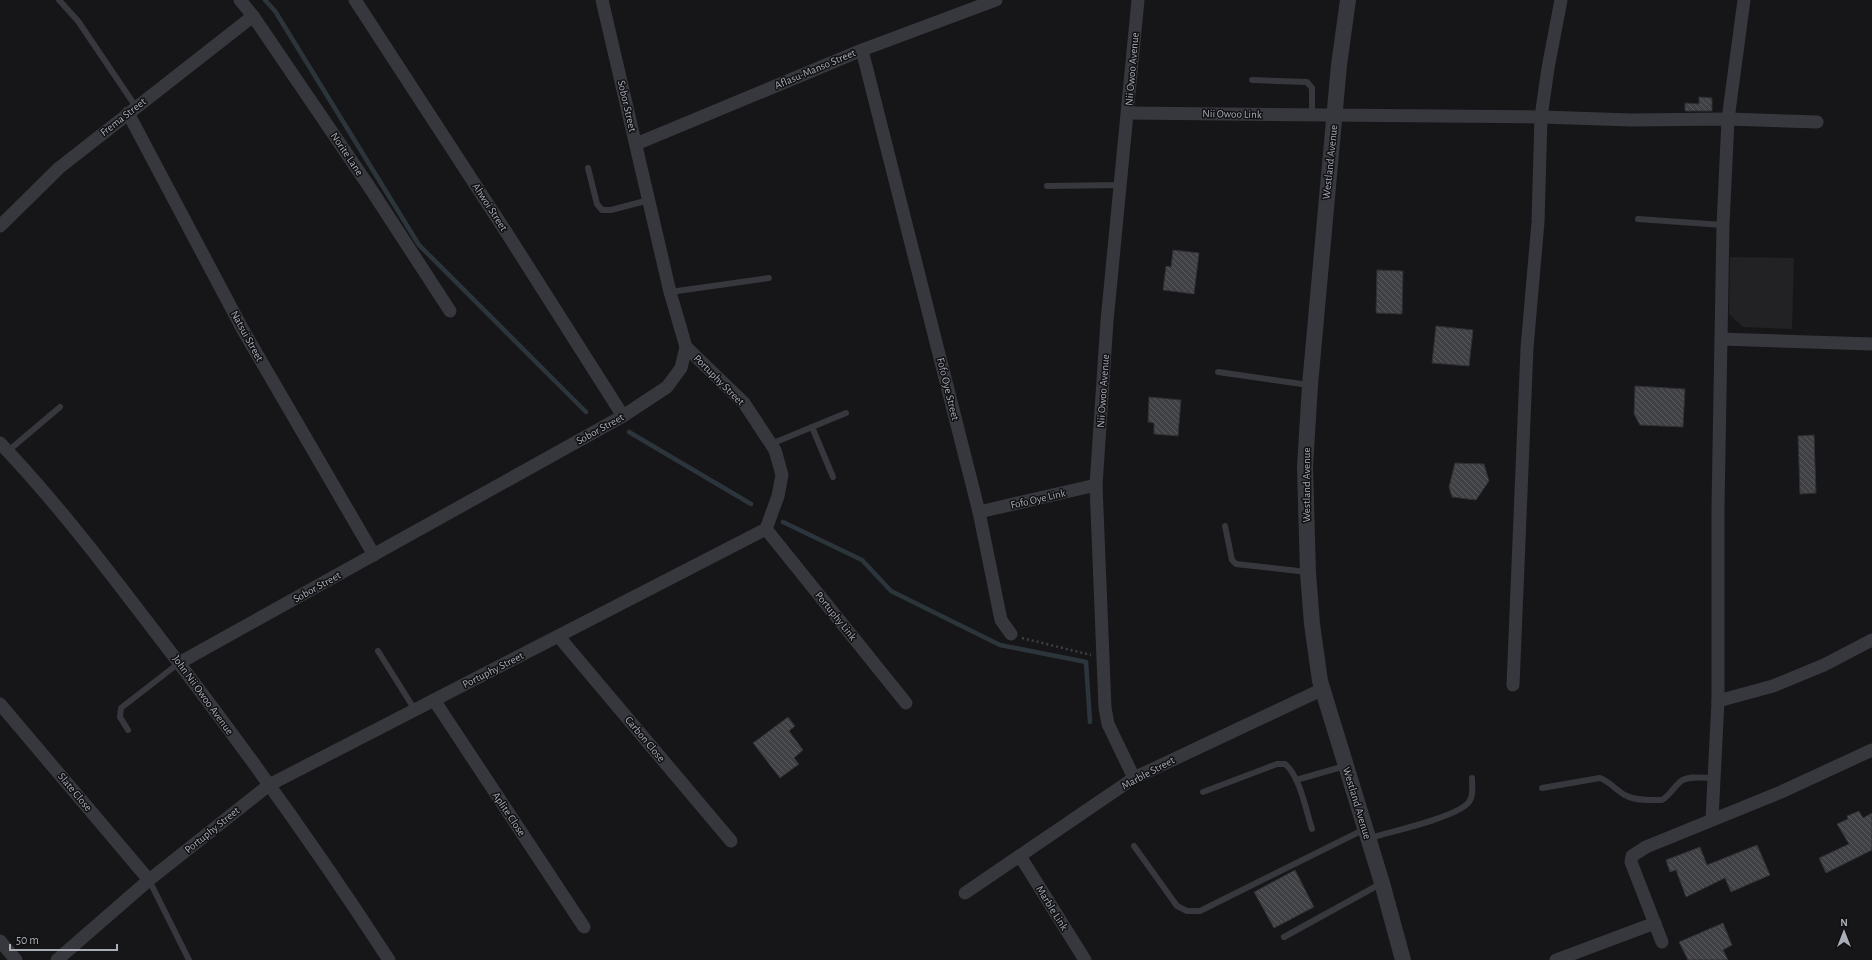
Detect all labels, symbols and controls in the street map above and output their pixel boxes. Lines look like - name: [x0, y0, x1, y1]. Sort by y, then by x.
- street label: Nii Owoo Avenue: [1123, 32, 1141, 106]
- street label: Aflasu-Manso Street: [773, 47, 858, 91]
- street label: Sobor Street: [616, 79, 638, 133]
- street label: Frema Street: [98, 96, 148, 138]
- street label: Nii Owoo Link: [1202, 108, 1262, 120]
- street label: Westland Avenue: [1321, 124, 1339, 200]
- street label: Norite Lane: [329, 130, 365, 178]
- street label: Ahwoi Street: [470, 181, 510, 233]
- street label: Natsui Street: [229, 309, 266, 364]
- street label: Portuphy Street: [692, 353, 747, 408]
- street label: Nii Owoo Avenue: [1095, 354, 1111, 428]
- street label: Fofo Oye Street: [935, 357, 961, 422]
- street label: Sobor Street: [574, 411, 626, 447]
- street label: Westland Avenue: [1301, 448, 1312, 522]
- street label: Fofo Oye Link: [1009, 487, 1067, 511]
- street label: Sobor Street: [291, 569, 343, 605]
- street label: Portuphy Link: [813, 590, 859, 642]
- street label: Portuphy Street: [461, 650, 526, 690]
- street label: John Nii Owoo Avenue: [171, 653, 235, 737]
- street label: Carbon Close: [623, 714, 667, 764]
- street label: Marble Street: [1120, 754, 1177, 792]
- street label: Westland Avenue: [1341, 766, 1373, 840]
- street label: Slate Close: [56, 771, 94, 813]
- street label: Aplite Close: [490, 790, 528, 838]
- street label: Portuphy Street: [183, 804, 242, 855]
- street label: Marble Link: [1034, 884, 1070, 932]
- north arrow: [1824, 912, 1864, 952]
- text: N: [1840, 917, 1848, 928]
- scale bar: [10, 926, 117, 952]
- text: 50 m: [16, 934, 39, 946]

